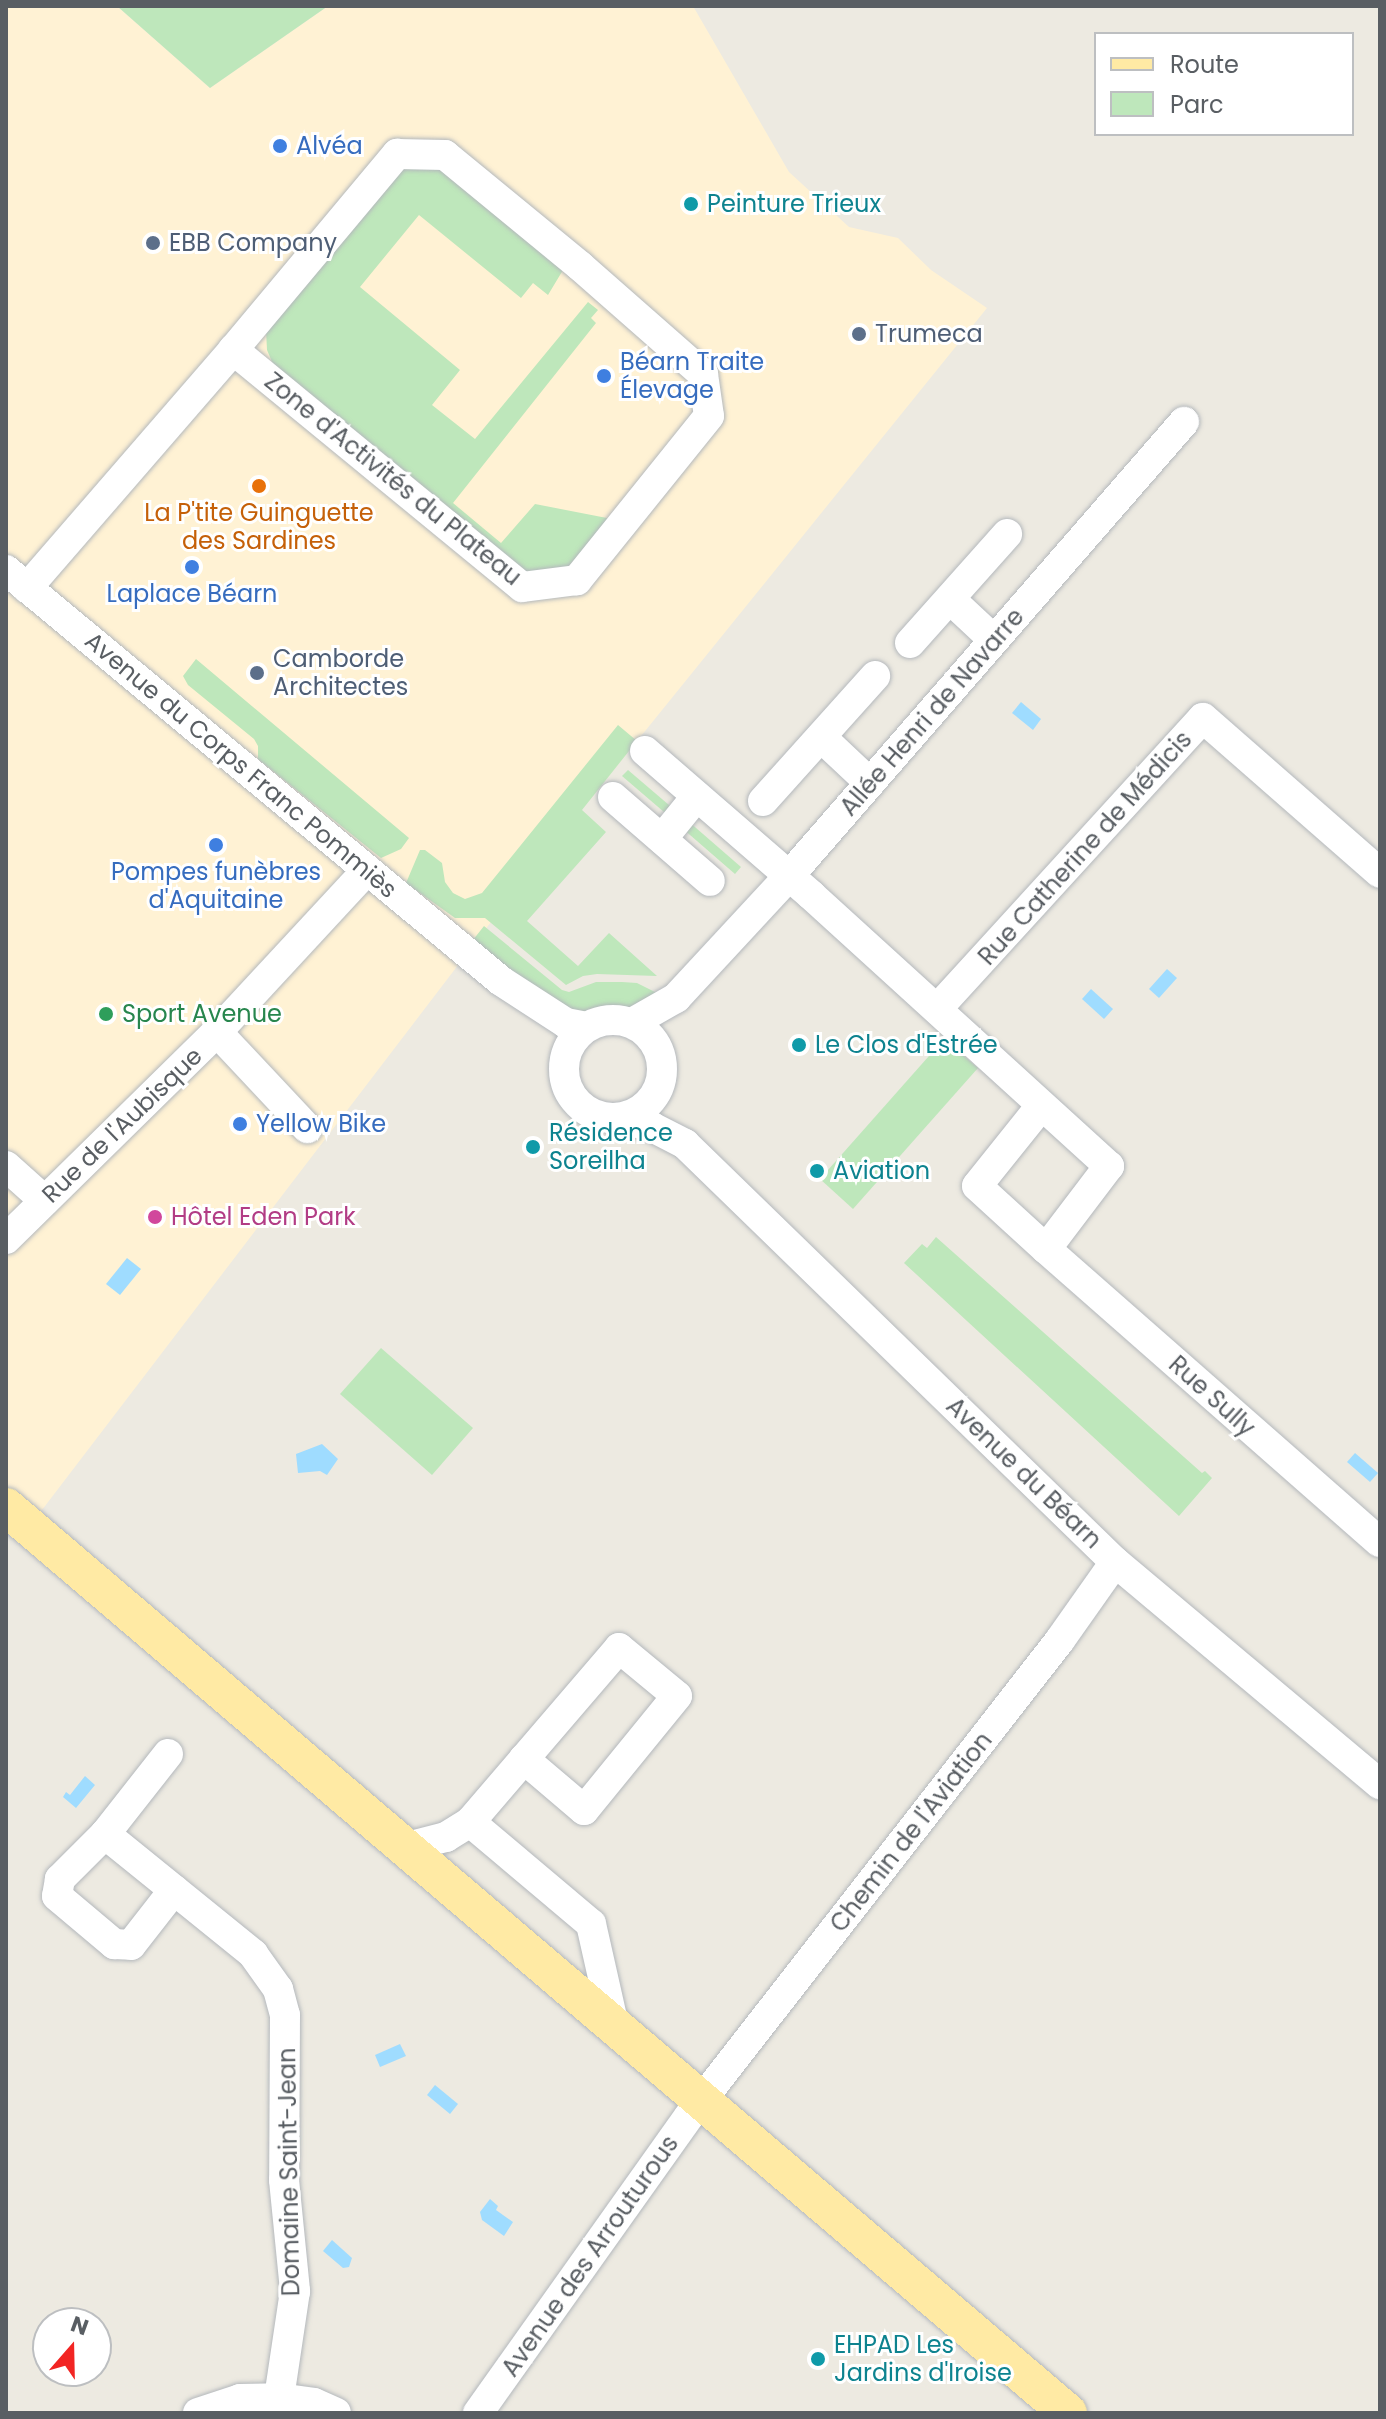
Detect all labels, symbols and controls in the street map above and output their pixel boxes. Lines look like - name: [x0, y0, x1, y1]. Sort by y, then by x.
- legend: [1094, 32, 1354, 136]
- text: Route: [1170, 48, 1239, 81]
- text: Parc: [1170, 88, 1224, 121]
- place label: Alvéa: [296, 132, 363, 160]
- marker: Alvéa: [271, 137, 289, 155]
- place label: Peinture Trieux: [707, 190, 881, 218]
- marker: Peinture Trieux: [682, 195, 700, 213]
- place label: EBB Company: [169, 229, 337, 257]
- marker: EBB Company: [144, 234, 162, 252]
- place label: Trumeca: [875, 320, 983, 348]
- marker: Trumeca: [850, 325, 868, 343]
- place label: Béarn Traite Élevage: [620, 348, 764, 404]
- street label: Zone d'Activités du Plateau: [259, 367, 527, 591]
- marker: Béarn Traite Élevage: [595, 367, 613, 385]
- marker: La P'tite Guinguette des Sardines: [250, 477, 268, 495]
- place label: La P'tite Guinguette des Sardines: [144, 499, 374, 555]
- marker: Laplace Béarn: [183, 558, 201, 576]
- place label: Laplace Béarn: [107, 580, 277, 608]
- street label: Allée Henri de Navarre: [834, 602, 1030, 822]
- street label: Avenue du Corps Franc Pommiès: [79, 626, 403, 904]
- place label: Camborde Architectes: [273, 645, 408, 701]
- marker: Camborde Architectes: [248, 664, 266, 682]
- street label: Rue Catherine de Médicis: [972, 725, 1198, 971]
- marker: Pompes funèbres d'Aquitaine: [207, 836, 225, 854]
- place label: Pompes funèbres d'Aquitaine: [111, 858, 321, 914]
- place label: Sport Avenue: [122, 1000, 282, 1028]
- marker: Sport Avenue: [97, 1005, 115, 1023]
- place label: Le Clos d'Estrée: [815, 1031, 998, 1059]
- marker: Le Clos d'Estrée: [790, 1036, 808, 1054]
- street label: Rue de l'Aubisque: [36, 1041, 208, 1209]
- place label: Yellow Bike: [256, 1110, 386, 1138]
- marker: Yellow Bike: [231, 1115, 249, 1133]
- place label: Résidence Soreilha: [549, 1119, 673, 1175]
- marker: Résidence Soreilha: [524, 1138, 542, 1156]
- place label: Aviation: [833, 1157, 930, 1185]
- marker: Aviation: [808, 1162, 826, 1180]
- place label: Hôtel Eden Park: [171, 1203, 356, 1231]
- marker: Hôtel Eden Park: [146, 1208, 164, 1226]
- street label: Rue Sully: [1163, 1350, 1261, 1442]
- street label: Avenue du Béarn: [940, 1392, 1108, 1554]
- street label: Chemin de l'Aviation: [824, 1726, 998, 1938]
- street label: Domaine Saint-Jean: [272, 2047, 306, 2297]
- street label: Avenue des Arrouturous: [496, 2130, 684, 2382]
- north arrow: [32, 2307, 112, 2387]
- text: N: [67, 2308, 93, 2343]
- place label: EHPAD Les Jardins d'Iroise: [834, 2331, 1012, 2387]
- marker: EHPAD Les Jardins d'Iroise: [809, 2350, 827, 2368]

